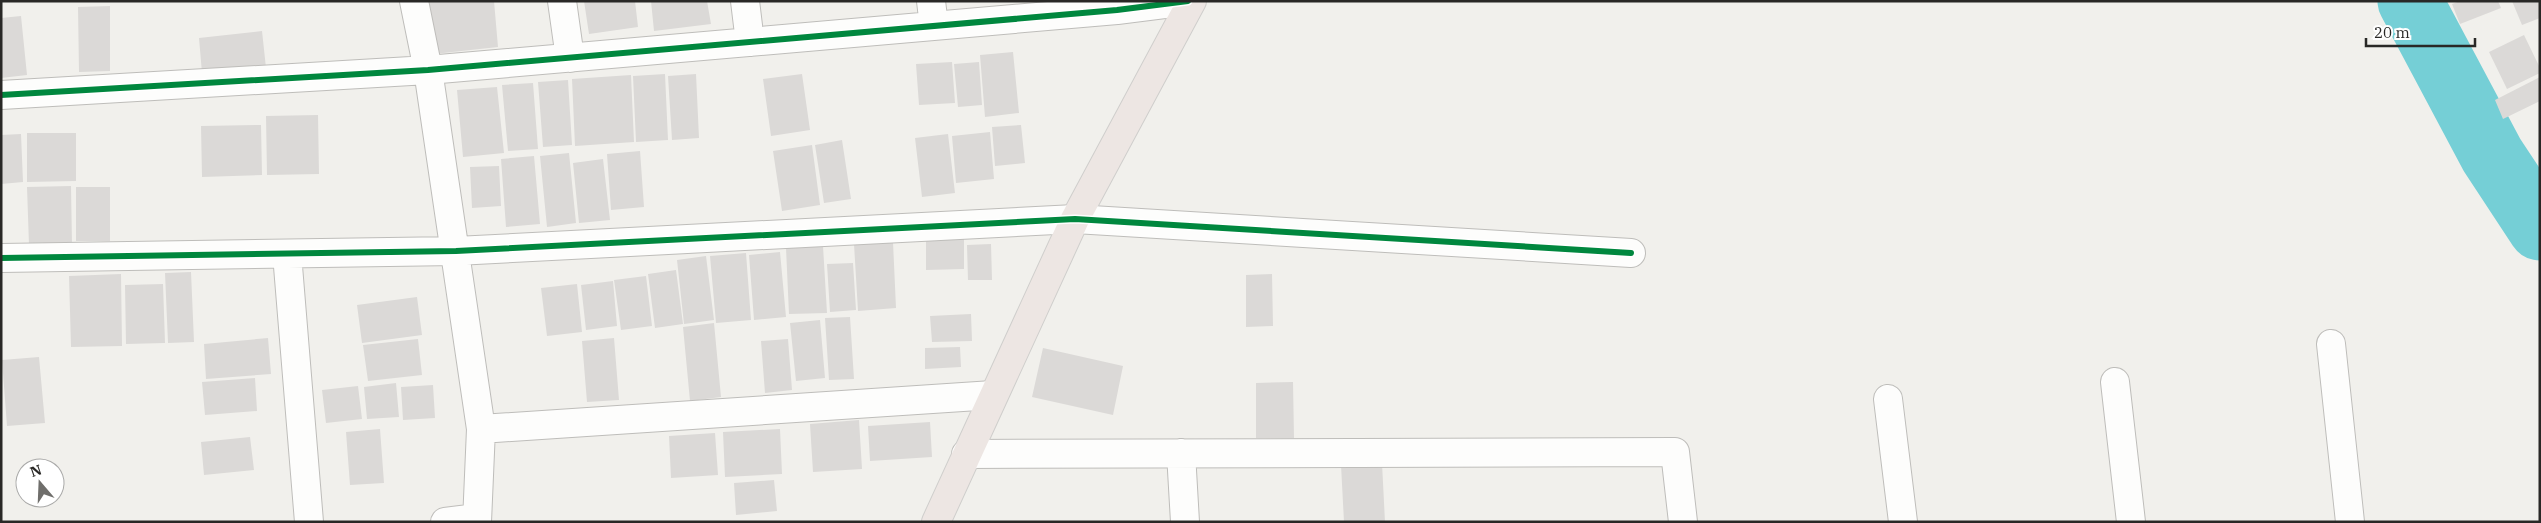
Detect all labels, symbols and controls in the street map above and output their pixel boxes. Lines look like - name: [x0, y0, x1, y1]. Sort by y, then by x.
- scale bar: [2366, 15, 2475, 47]
- text: 20 m: [2374, 23, 2410, 42]
- north arrow: [15, 458, 65, 508]
- text: N: [28, 460, 44, 481]

